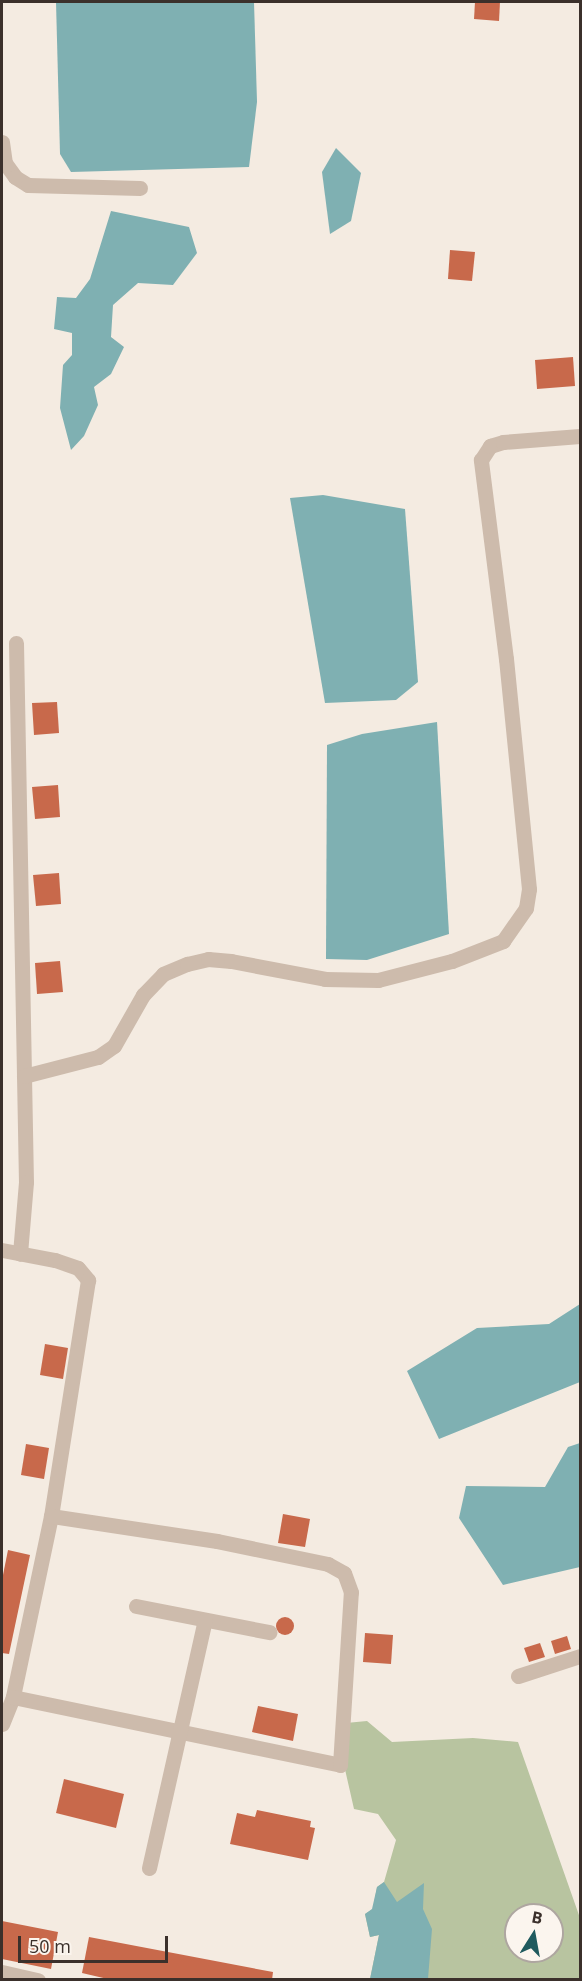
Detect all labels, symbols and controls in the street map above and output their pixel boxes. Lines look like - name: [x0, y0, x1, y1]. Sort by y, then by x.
- north arrow: [504, 1903, 564, 1963]
- text: B: [530, 1905, 544, 1929]
- scale bar: [21, 1924, 171, 1962]
- text: 50 m: [29, 1934, 71, 1958]

